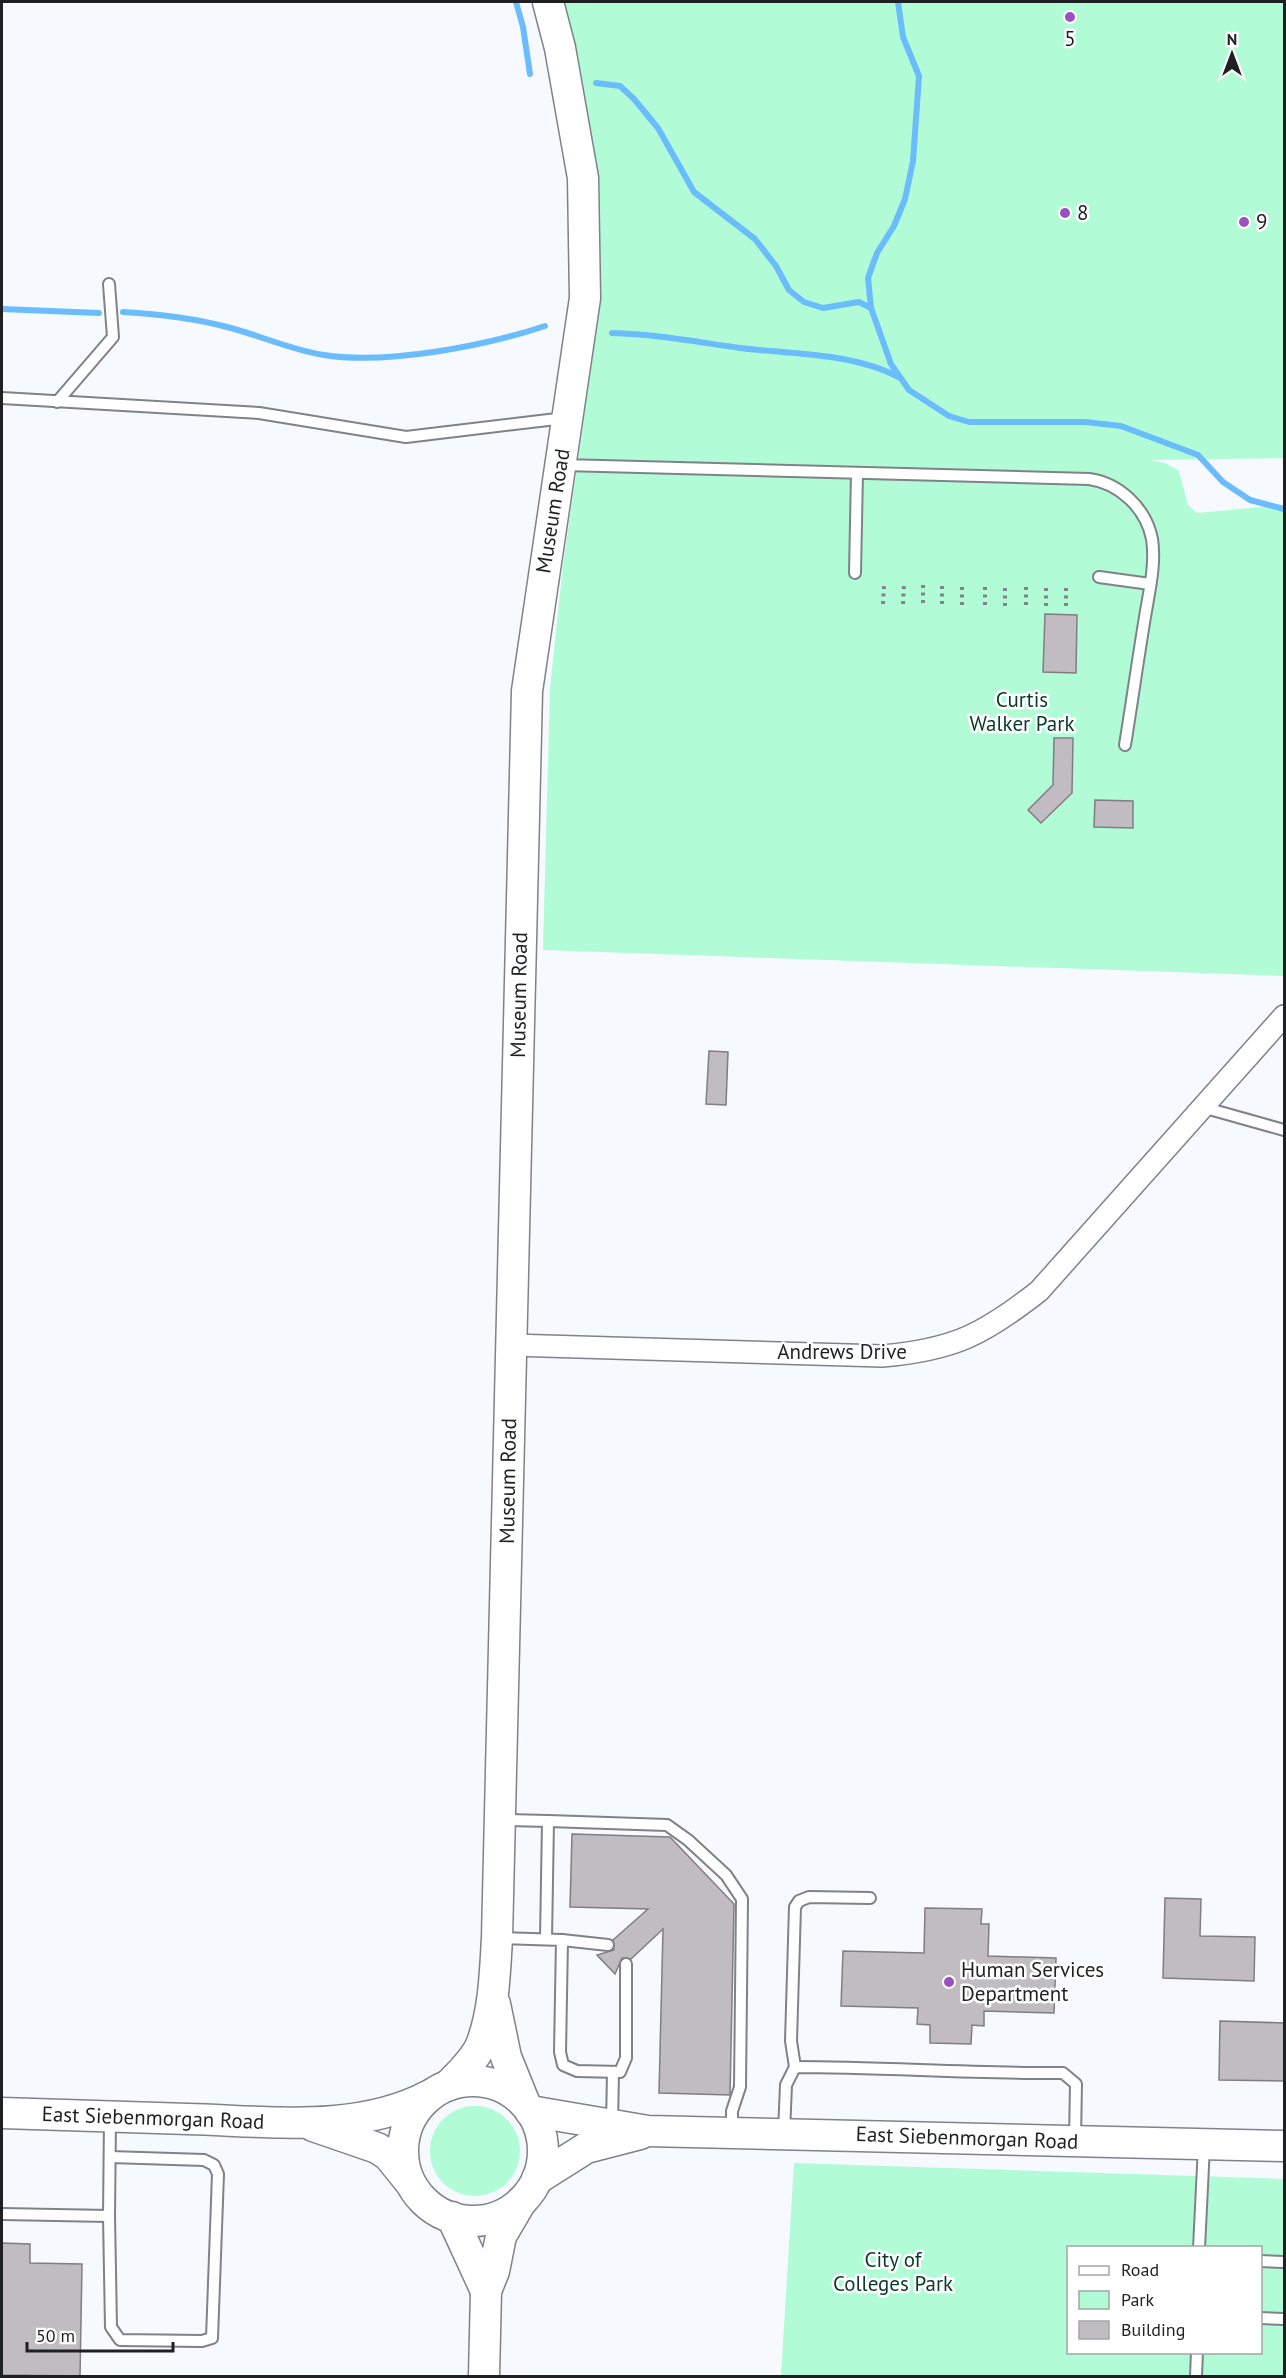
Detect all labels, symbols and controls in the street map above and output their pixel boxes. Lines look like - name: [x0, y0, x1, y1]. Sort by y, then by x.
- marker: 5: [1063, 10, 1077, 24]
- north arrow: [1202, 24, 1262, 84]
- place label: 5: [1064, 25, 1076, 52]
- text: N: [1227, 29, 1237, 49]
- place label: 8: [1077, 199, 1088, 226]
- marker: 8: [1058, 206, 1072, 220]
- place label: 9: [1256, 208, 1267, 235]
- marker: 9: [1237, 215, 1251, 229]
- street label: Museum Road: [529, 447, 576, 575]
- park label: Curtis Walker Park: [970, 686, 1074, 737]
- street label: Museum Road: [504, 932, 533, 1058]
- street label: Andrews Drive: [777, 1338, 907, 1365]
- street label: Museum Road: [493, 1418, 522, 1544]
- place label: Human Services Department: [961, 1956, 1104, 2007]
- marker: Human Services Department: [942, 1975, 956, 1989]
- street label: East Siebenmorgan Road: [41, 2100, 265, 2135]
- street label: East Siebenmorgan Road: [855, 2120, 1079, 2155]
- park label: City of Colleges Park: [833, 2246, 953, 2297]
- legend: [1067, 2246, 1262, 2354]
- text: Road: [1121, 2258, 1159, 2281]
- text: Park: [1121, 2288, 1154, 2311]
- scale bar: [27, 2315, 172, 2353]
- text: Building: [1121, 2318, 1185, 2341]
- text: 50 m: [36, 2324, 75, 2347]

